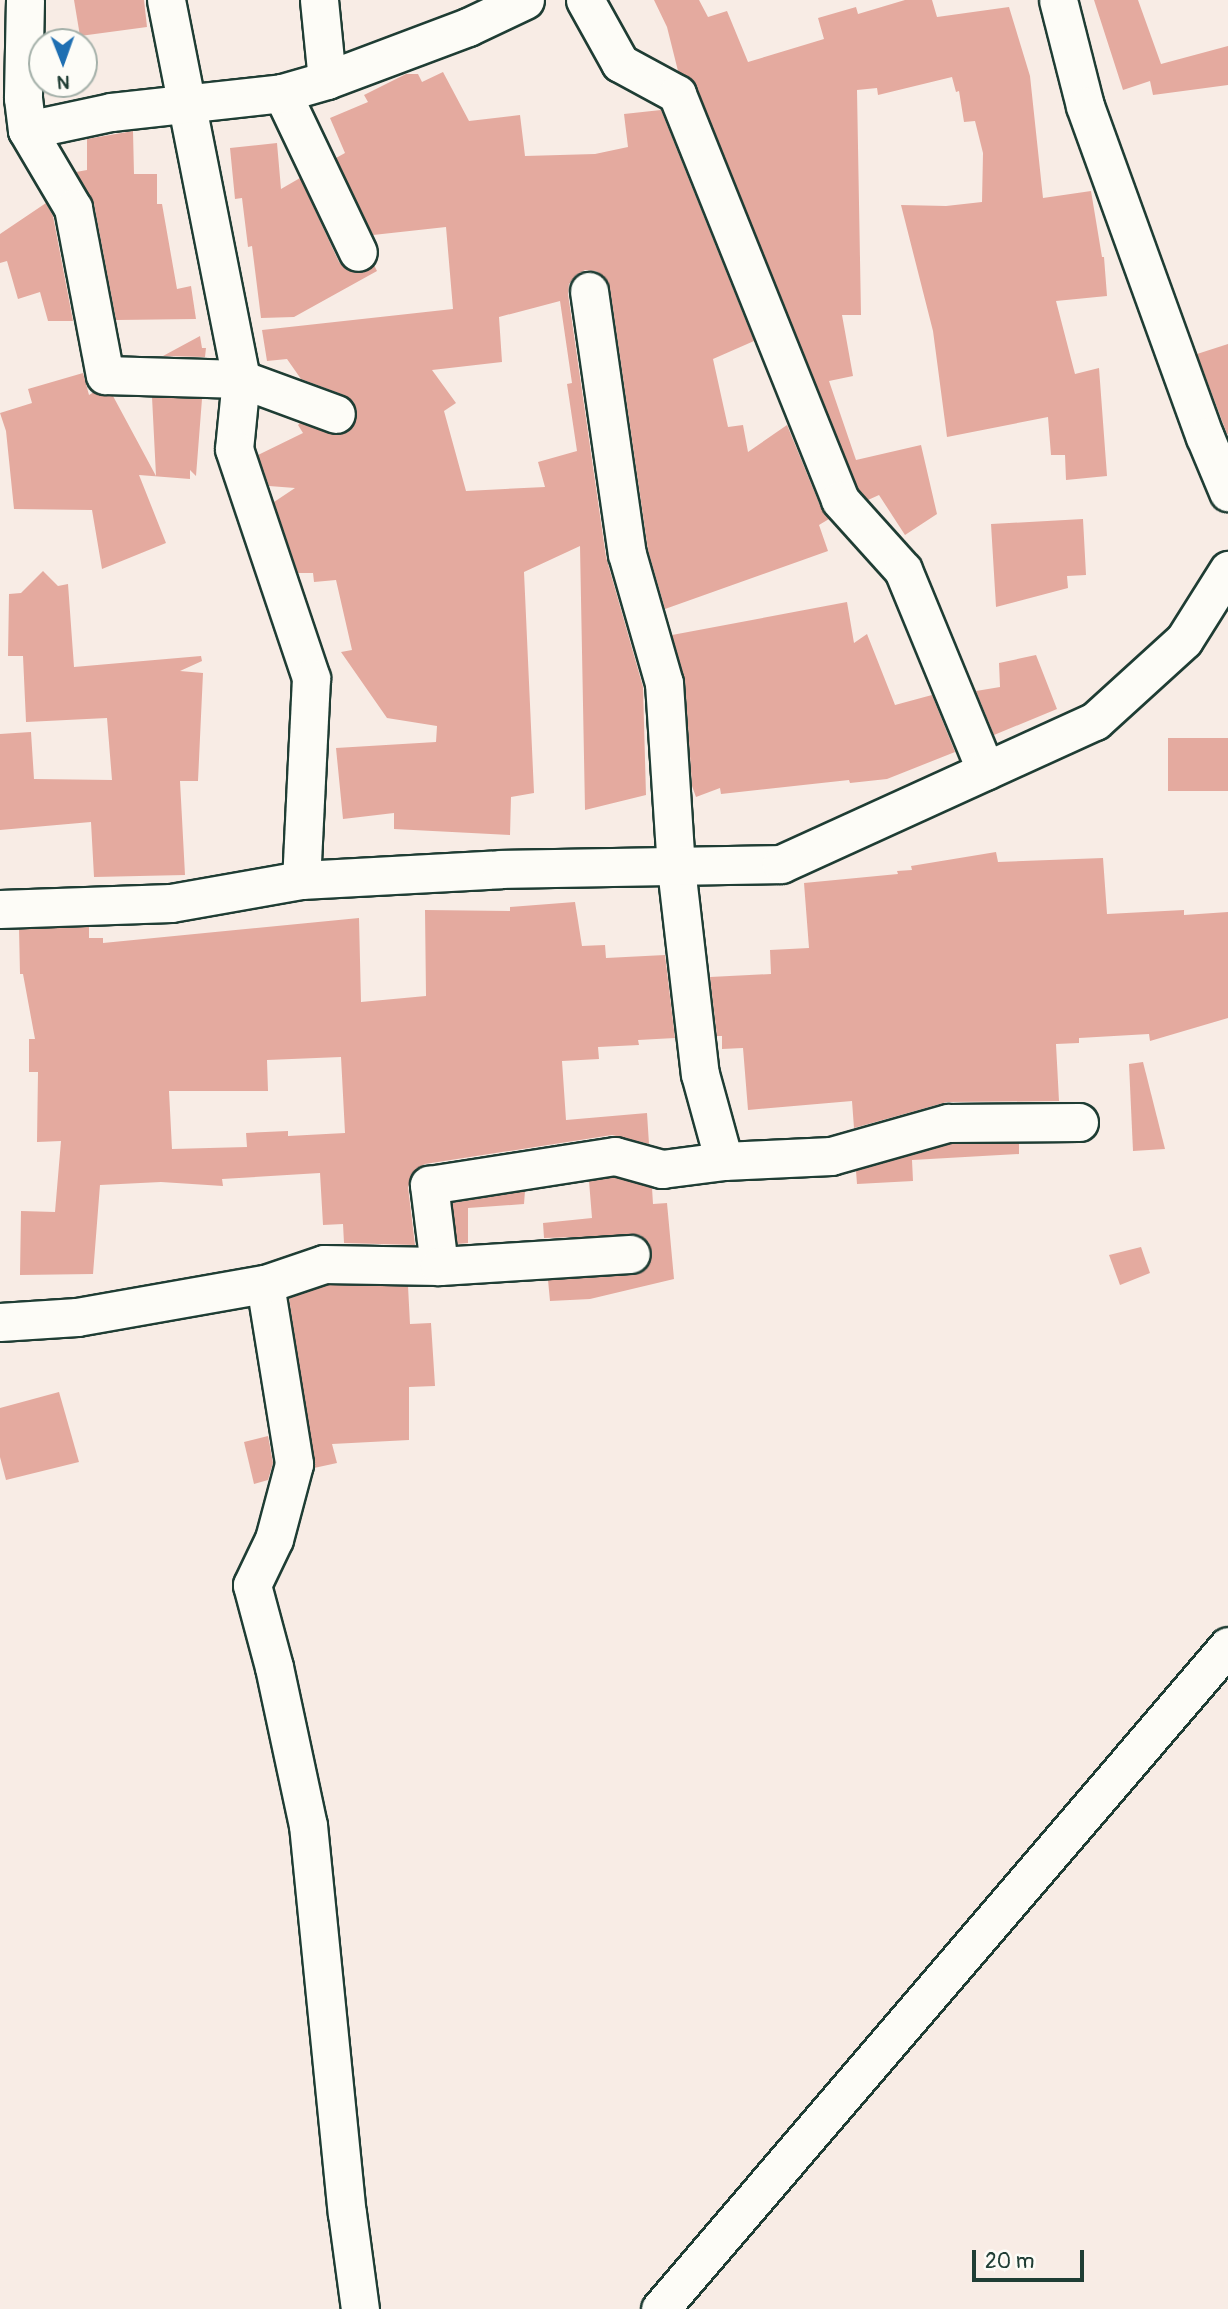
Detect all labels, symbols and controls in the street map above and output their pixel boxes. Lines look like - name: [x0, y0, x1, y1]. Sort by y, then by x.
- north arrow: [28, 28, 98, 98]
- text: N: [57, 70, 70, 94]
- scale bar: [976, 2236, 1088, 2280]
- text: 20 m: [985, 2248, 1034, 2275]

